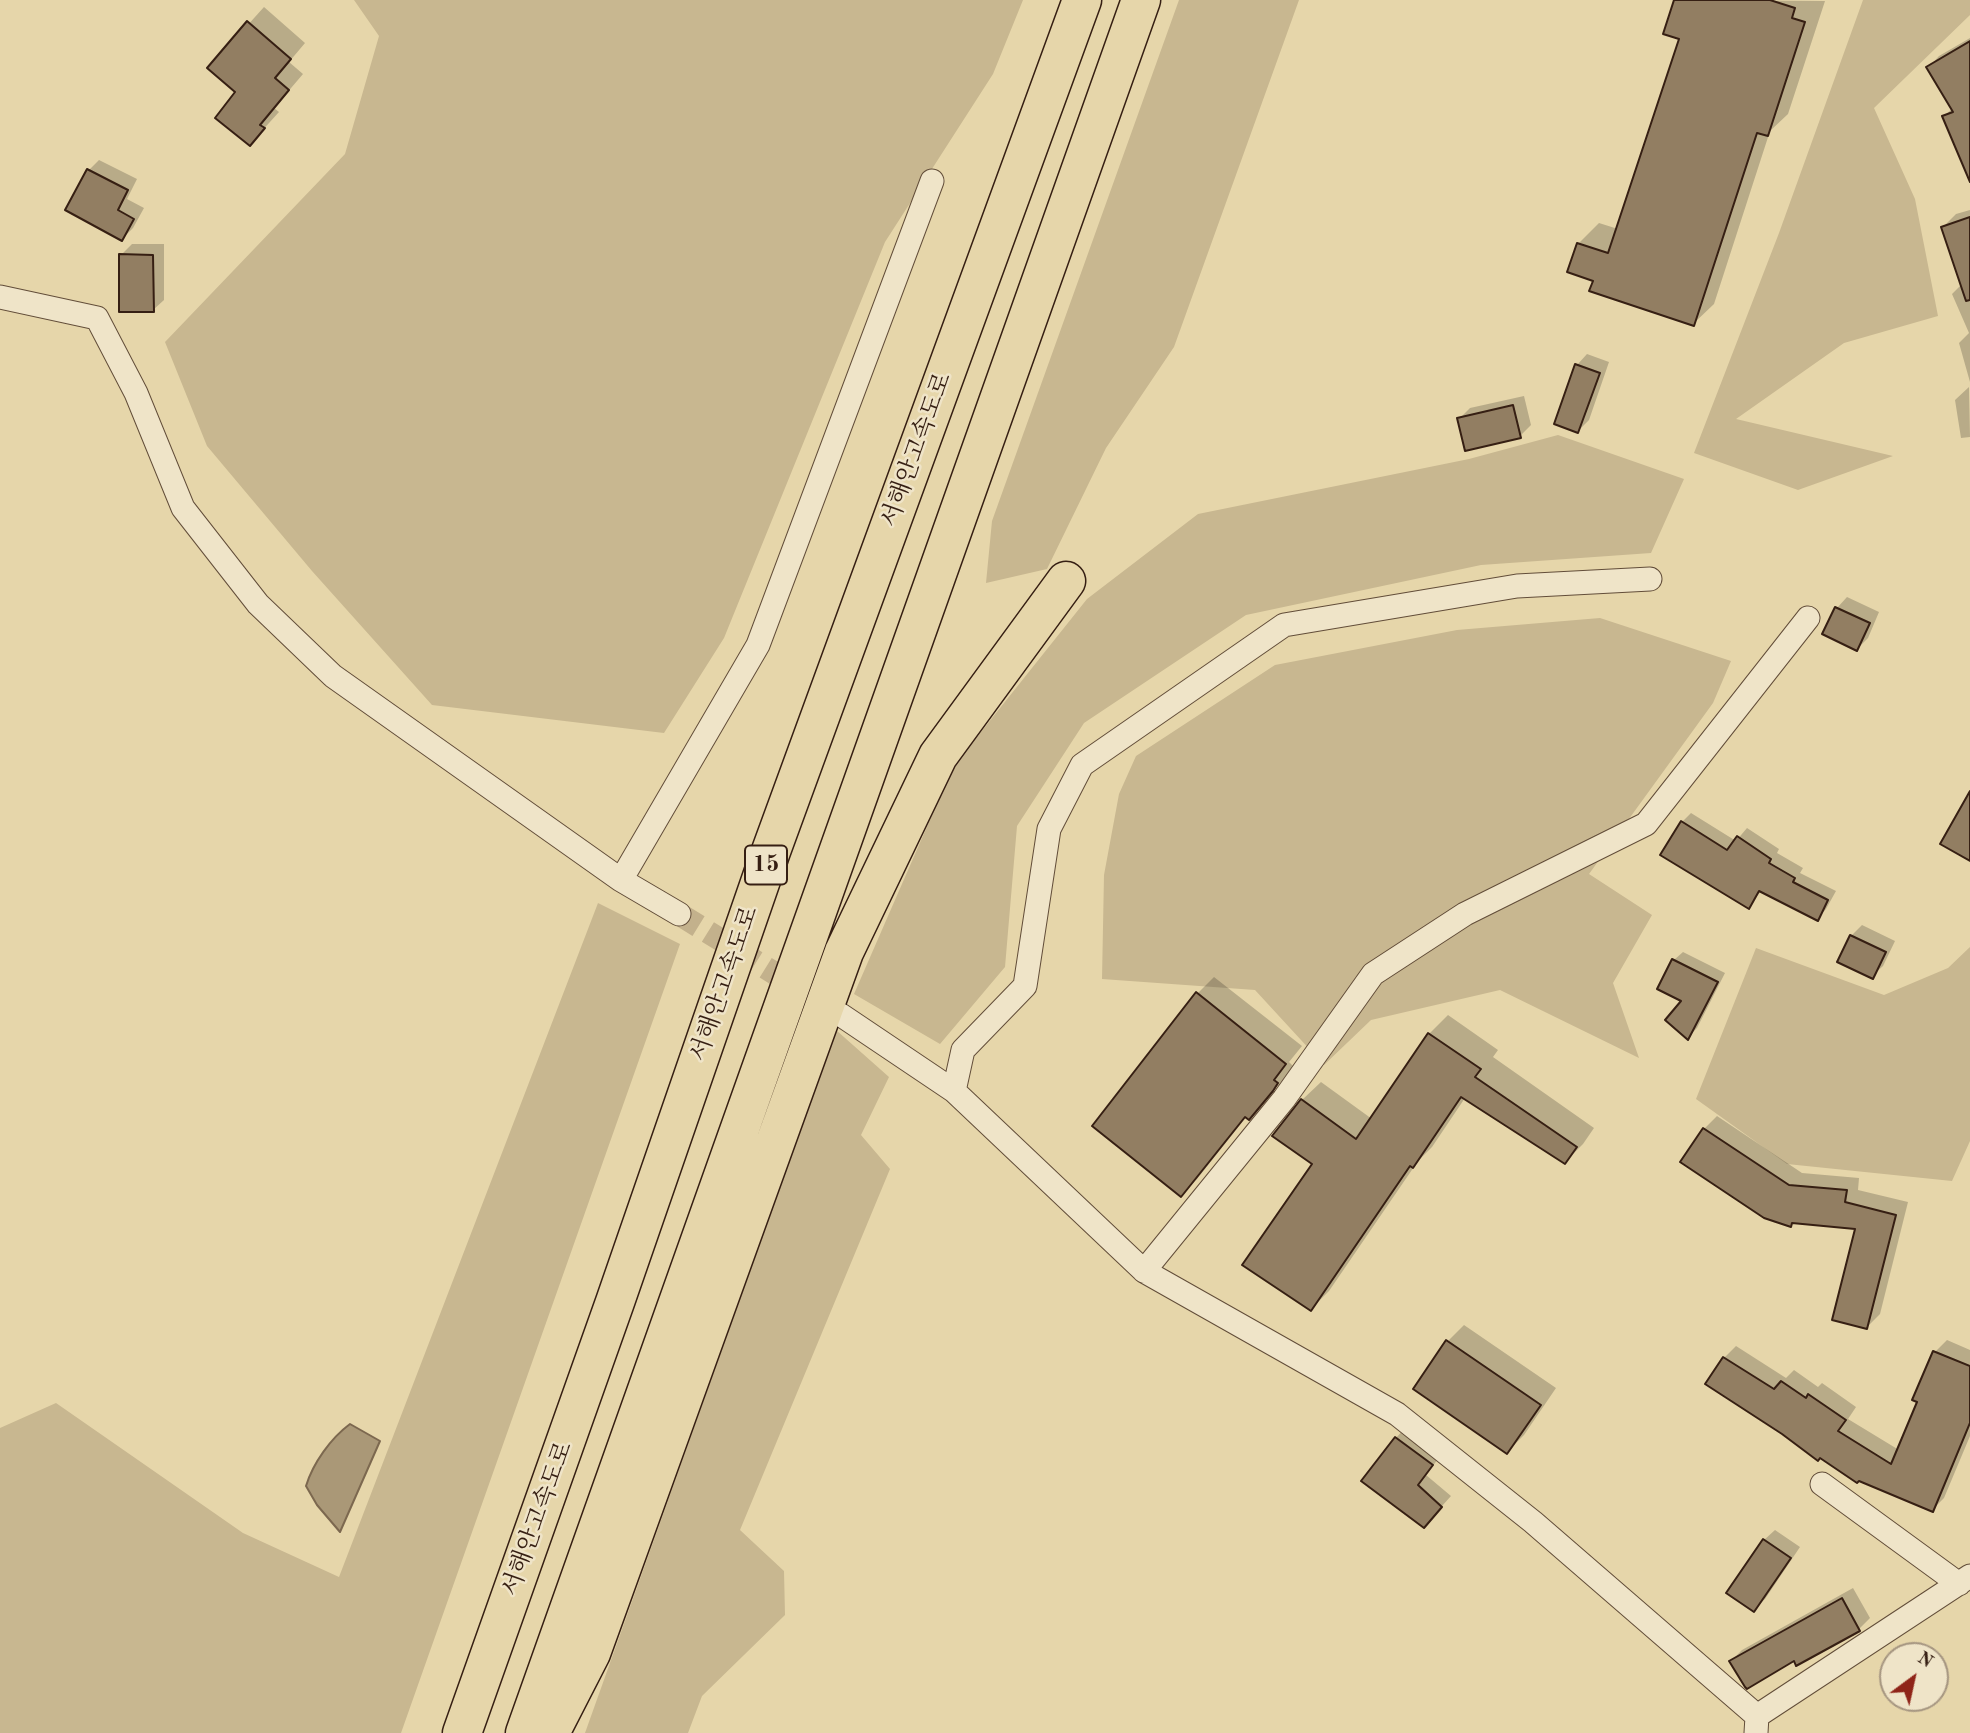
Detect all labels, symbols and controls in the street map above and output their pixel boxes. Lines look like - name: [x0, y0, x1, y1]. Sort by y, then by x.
- street label: 서해안고속도로: [876, 369, 958, 531]
- road number: 15: [745, 846, 787, 884]
- street label: 서해안고속도로: [685, 903, 765, 1065]
- street label: 서해안고속도로: [497, 1438, 579, 1600]
- north arrow: [1879, 1642, 1949, 1712]
- text: N: [1913, 1649, 1936, 1673]

